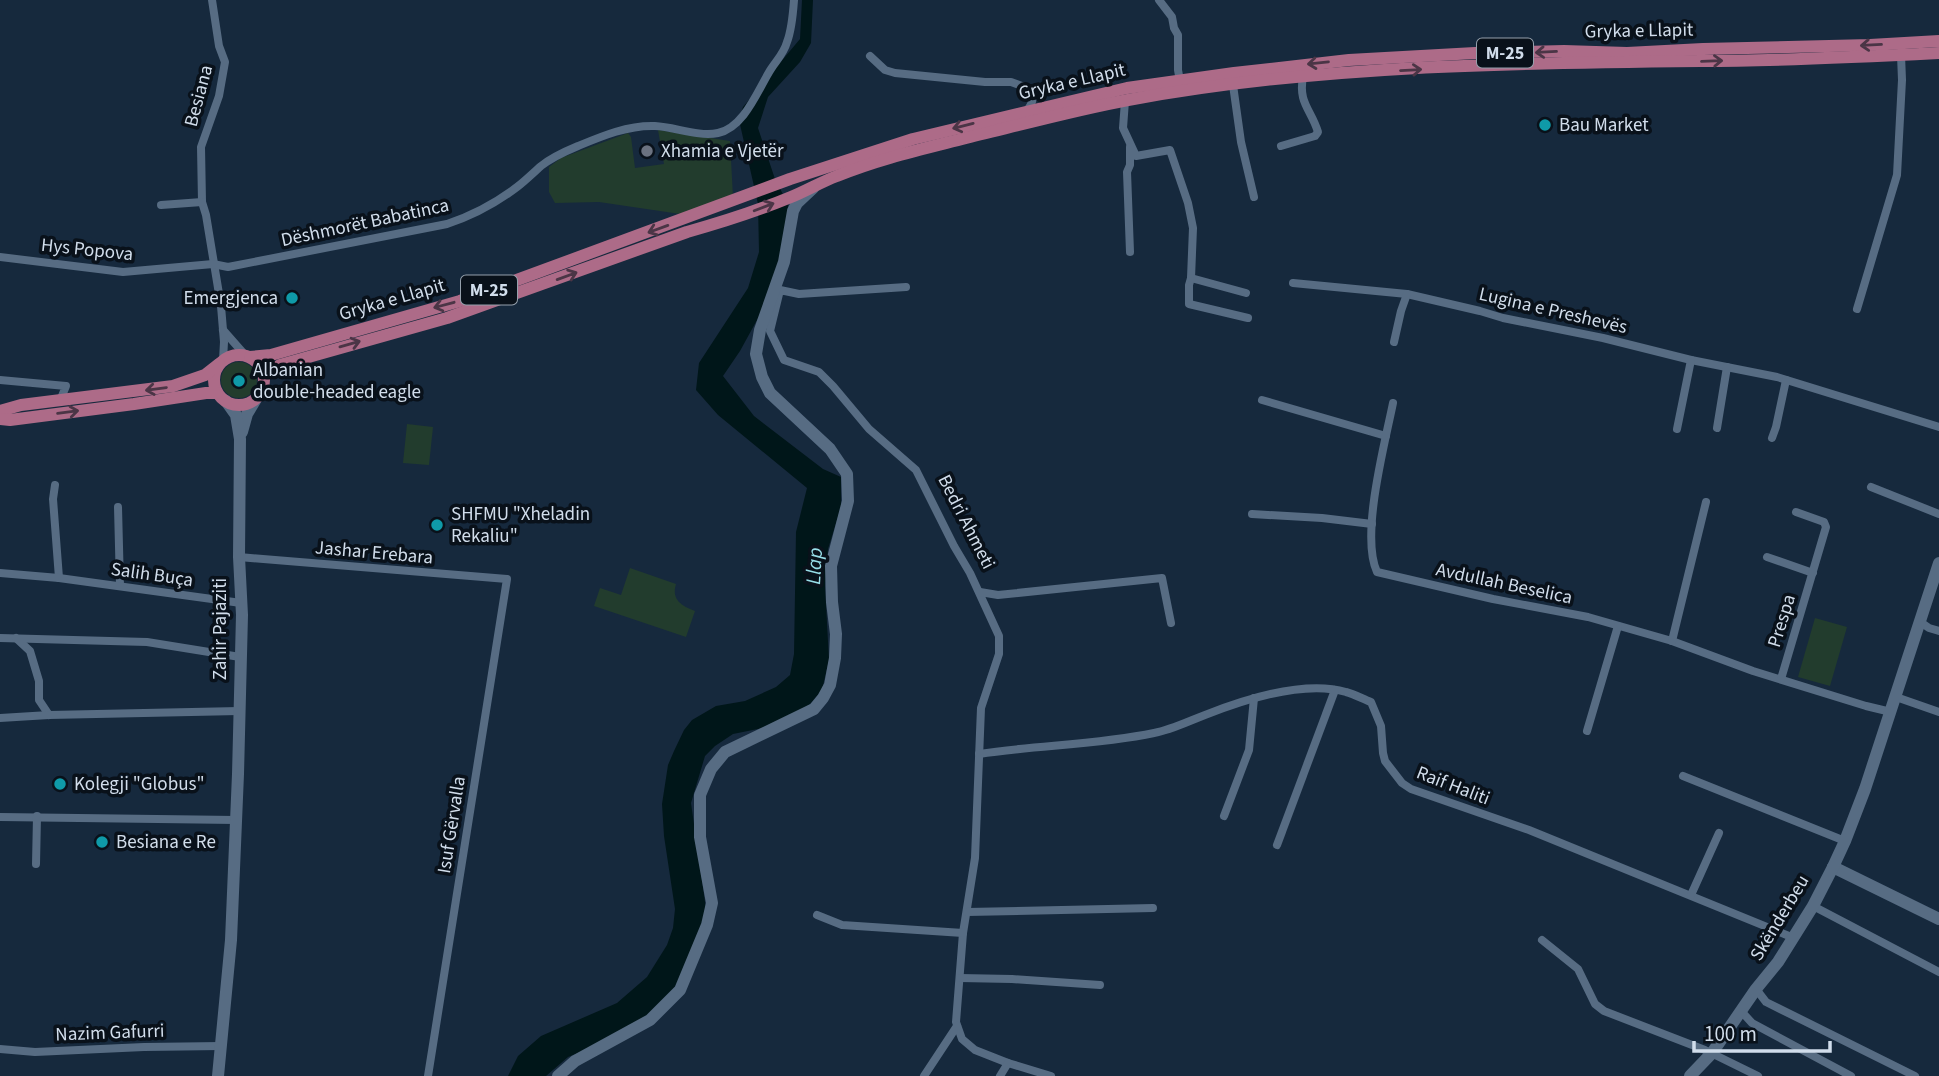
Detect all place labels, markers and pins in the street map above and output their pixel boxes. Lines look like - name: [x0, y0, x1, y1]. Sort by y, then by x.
- place label: Bau Market: [1559, 112, 1649, 139]
- marker: Bau Market: [1537, 117, 1553, 133]
- place label: Xhamia e Vjetër: [661, 138, 784, 165]
- marker: Xhamia e Vjetër: [639, 143, 655, 159]
- place label: Emergjenca: [184, 285, 278, 312]
- marker: Emergjenca: [284, 290, 300, 306]
- place label: Albanian double-headed eagle: [253, 357, 421, 406]
- marker: Albanian double-headed eagle: [231, 373, 247, 389]
- place label: SHFMU "Xheladin Rekaliu": [451, 501, 590, 550]
- marker: SHFMU "Xheladin Rekaliu": [429, 517, 445, 533]
- place label: Kolegji "Globus": [74, 771, 205, 798]
- marker: Kolegji "Globus": [52, 776, 68, 792]
- place label: Besiana e Re: [116, 829, 216, 856]
- marker: Besiana e Re: [94, 834, 110, 850]

